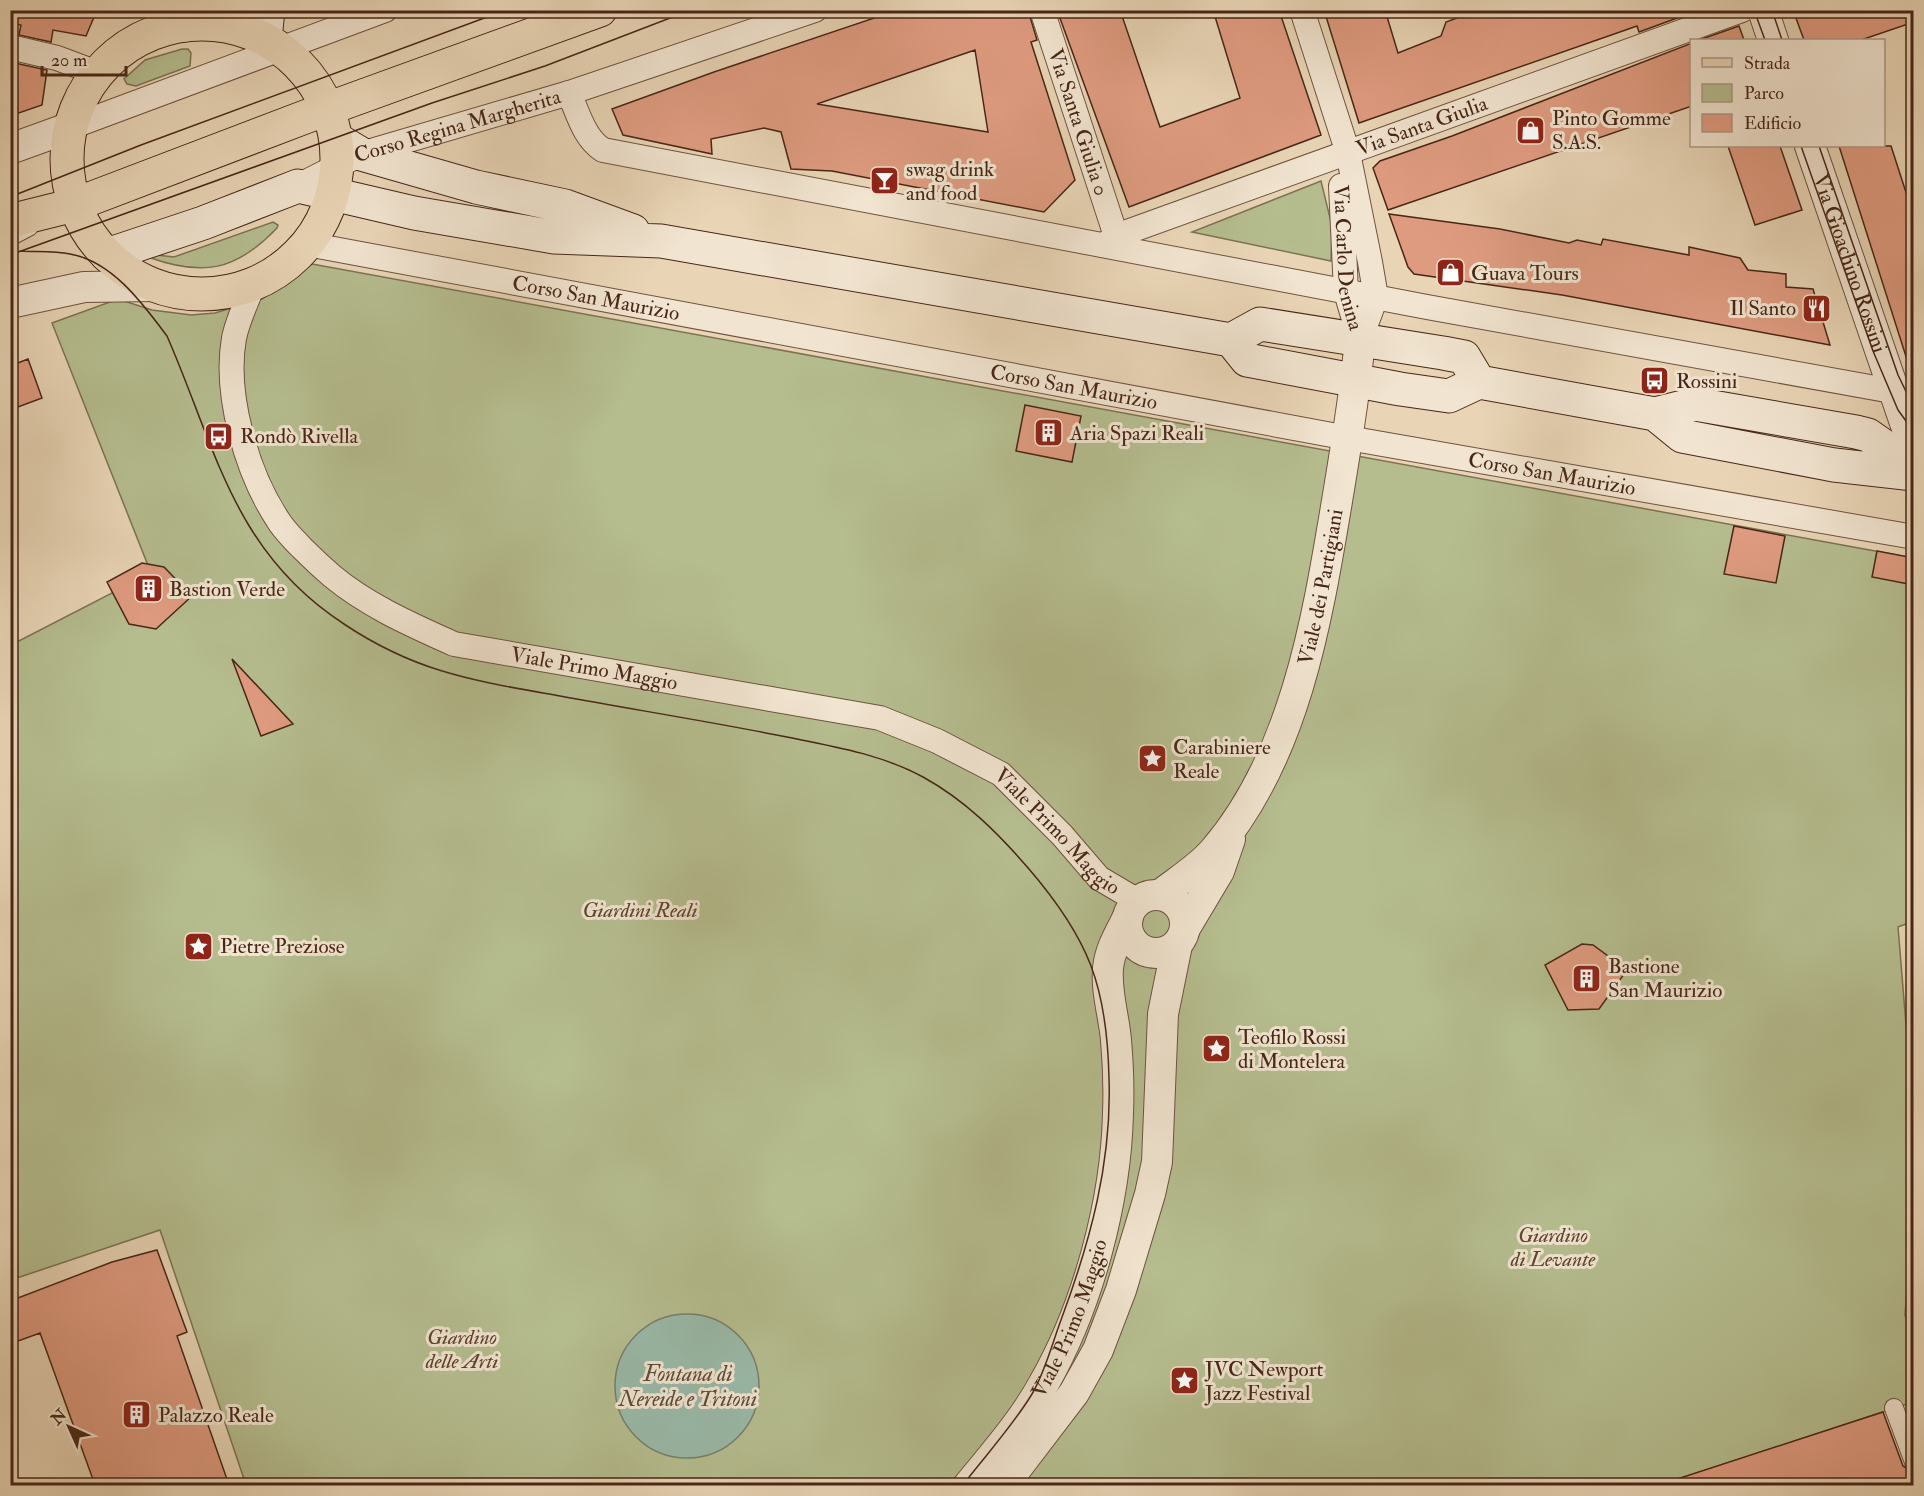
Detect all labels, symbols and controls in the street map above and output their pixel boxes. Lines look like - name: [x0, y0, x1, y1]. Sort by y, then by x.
- scale bar: [42, 39, 126, 77]
- legend: [1690, 39, 1885, 147]
- street label: Via Santa Giulia 0: [1042, 45, 1115, 199]
- text: 20 m: [51, 49, 87, 72]
- text: Strada: [1744, 52, 1791, 75]
- text: Parco: [1744, 82, 1784, 105]
- street label: Corso Regina Margherita: [351, 83, 564, 169]
- street label: Via Santa Giulia: [1352, 90, 1492, 162]
- place label: Pinto Gomme S.A.S.: [1552, 105, 1671, 156]
- text: Edificio: [1744, 112, 1801, 135]
- shop icon: Pinto Gomme S.A.S.: [1515, 114, 1547, 146]
- place label: swag drink and food: [906, 156, 994, 207]
- bar icon: swag drink and food: [869, 165, 901, 197]
- street label: Via Gioachino Rossini: [1807, 171, 1893, 357]
- street label: Via Carlo Denina: [1327, 184, 1370, 334]
- shop icon: Guava Tours: [1434, 257, 1466, 289]
- place label: Guava Tours: [1471, 260, 1579, 287]
- street label: Corso San Maurizio: [510, 270, 682, 327]
- restaurant icon: Il Santo: [1801, 292, 1833, 324]
- place label: Il Santo: [1730, 295, 1796, 322]
- street label: Corso San Maurizio: [988, 359, 1160, 416]
- bus stop icon: Rossini: [1639, 365, 1671, 397]
- place label: Rossini: [1676, 368, 1738, 395]
- building icon: Aria Spazi Reali: [1033, 417, 1065, 449]
- bus stop icon: Rondò Rivella: [203, 420, 235, 452]
- place label: Aria Spazi Reali: [1069, 420, 1205, 447]
- place label: Rondò Rivella: [240, 423, 359, 450]
- street label: Corso San Maurizio: [1466, 446, 1638, 502]
- street label: Viale dei Partigiani: [1292, 507, 1350, 668]
- building icon: Bastion Verde: [132, 573, 164, 605]
- place label: Bastion Verde: [169, 576, 285, 603]
- street label: Viale Primo Maggio: [509, 641, 680, 697]
- place label: Carabiniere Reale: [1173, 734, 1271, 785]
- place icon: Carabiniere Reale: [1136, 743, 1168, 775]
- street label: Viale Primo Maggio: [988, 762, 1125, 901]
- park label: Giardini Reali: [583, 897, 698, 924]
- place icon: Pietre Preziose: [183, 930, 215, 962]
- place label: Pietre Preziose: [220, 933, 345, 960]
- place label: Bastione San Maurizio: [1608, 953, 1722, 1004]
- building icon: Bastione San Maurizio: [1571, 962, 1603, 994]
- place label: Teofilo Rossi di Montelera: [1238, 1024, 1347, 1075]
- place icon: Teofilo Rossi di Montelera: [1201, 1033, 1233, 1065]
- park label: Giardino di Levante: [1510, 1222, 1596, 1273]
- street label: Viale Primo Maggio: [1025, 1236, 1114, 1403]
- park label: Giardino delle Arti: [425, 1324, 499, 1375]
- place label: JVC Newport Jazz Festival: [1204, 1356, 1323, 1407]
- water label: Fontana di Nereide e Tritoni: [618, 1360, 757, 1413]
- place icon: JVC Newport Jazz Festival: [1168, 1365, 1200, 1397]
- north arrow: [39, 1397, 99, 1457]
- building icon: Palazzo Reale: [121, 1399, 153, 1431]
- place label: Palazzo Reale: [158, 1402, 274, 1429]
- text: N: [46, 1404, 72, 1430]

